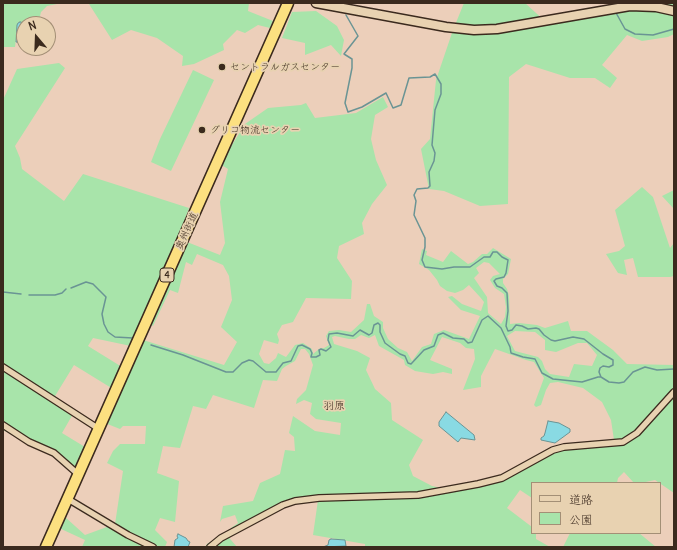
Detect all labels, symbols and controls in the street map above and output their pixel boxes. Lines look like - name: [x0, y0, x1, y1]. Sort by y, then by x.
- north arrow: [16, 16, 56, 56]
- text: N: [27, 18, 38, 33]
- place label: セントラルガスセンター: [230, 61, 340, 73]
- marker: セントラルガスセンター: [217, 62, 227, 72]
- place label: グリコ物流センター: [210, 124, 300, 136]
- marker: グリコ物流センター: [197, 125, 207, 135]
- street label: 奥州街道: [173, 210, 201, 252]
- road number: 4: [160, 268, 174, 282]
- district label: 羽原: [323, 399, 345, 413]
- legend: [531, 482, 661, 534]
- text: 道路: [569, 492, 593, 507]
- text: 公園: [569, 512, 593, 527]

